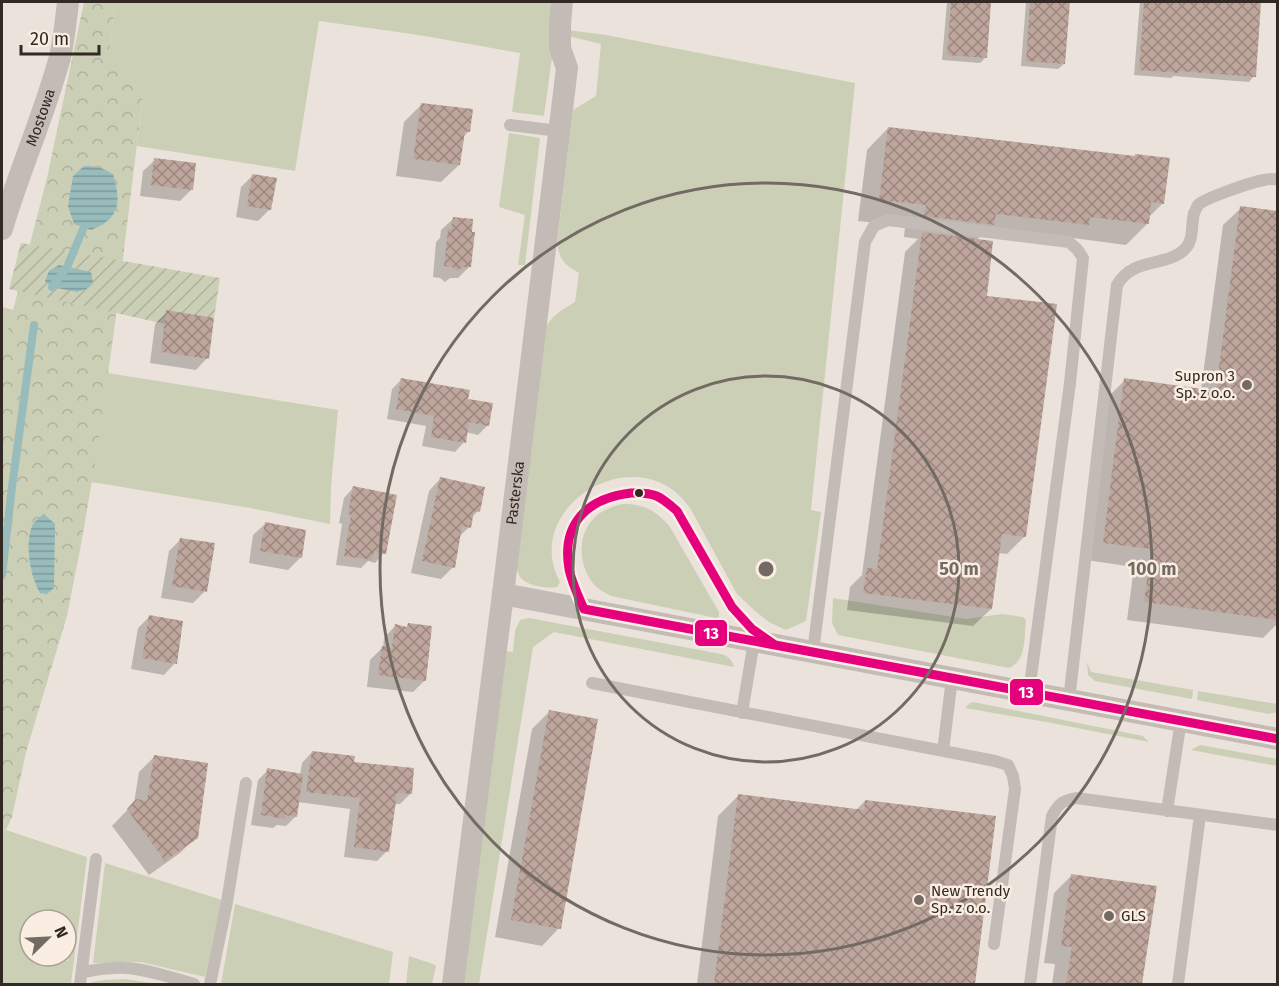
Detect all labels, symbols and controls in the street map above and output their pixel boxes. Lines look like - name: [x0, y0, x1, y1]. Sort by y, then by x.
- scale bar: [21, 18, 99, 56]
- text: 20 m: [30, 28, 69, 50]
- street label: Mostowa: [22, 86, 59, 149]
- place label: Supron 3 Sp. z o.o.: [1175, 367, 1235, 402]
- marker: Supron 3 Sp. z o.o.: [1240, 378, 1254, 392]
- street label: Pasterska: [502, 460, 528, 526]
- unlabelled marker: [633, 487, 645, 499]
- text: 50 m: [939, 558, 979, 580]
- text: 100 m: [1128, 558, 1176, 580]
- centre of rings: [756, 559, 776, 579]
- line badge: 13: [694, 619, 728, 647]
- text: 13: [703, 624, 719, 643]
- line badge: 13: [1009, 678, 1044, 706]
- text: 13: [1018, 683, 1034, 702]
- place label: New Trendy Sp. z o.o.: [931, 882, 1011, 917]
- marker: New Trendy Sp. z o.o.: [912, 893, 926, 907]
- place label: GLS: [1121, 907, 1146, 925]
- north arrow: [18, 908, 78, 968]
- marker: GLS: [1102, 909, 1116, 923]
- text: N: [50, 923, 72, 941]

